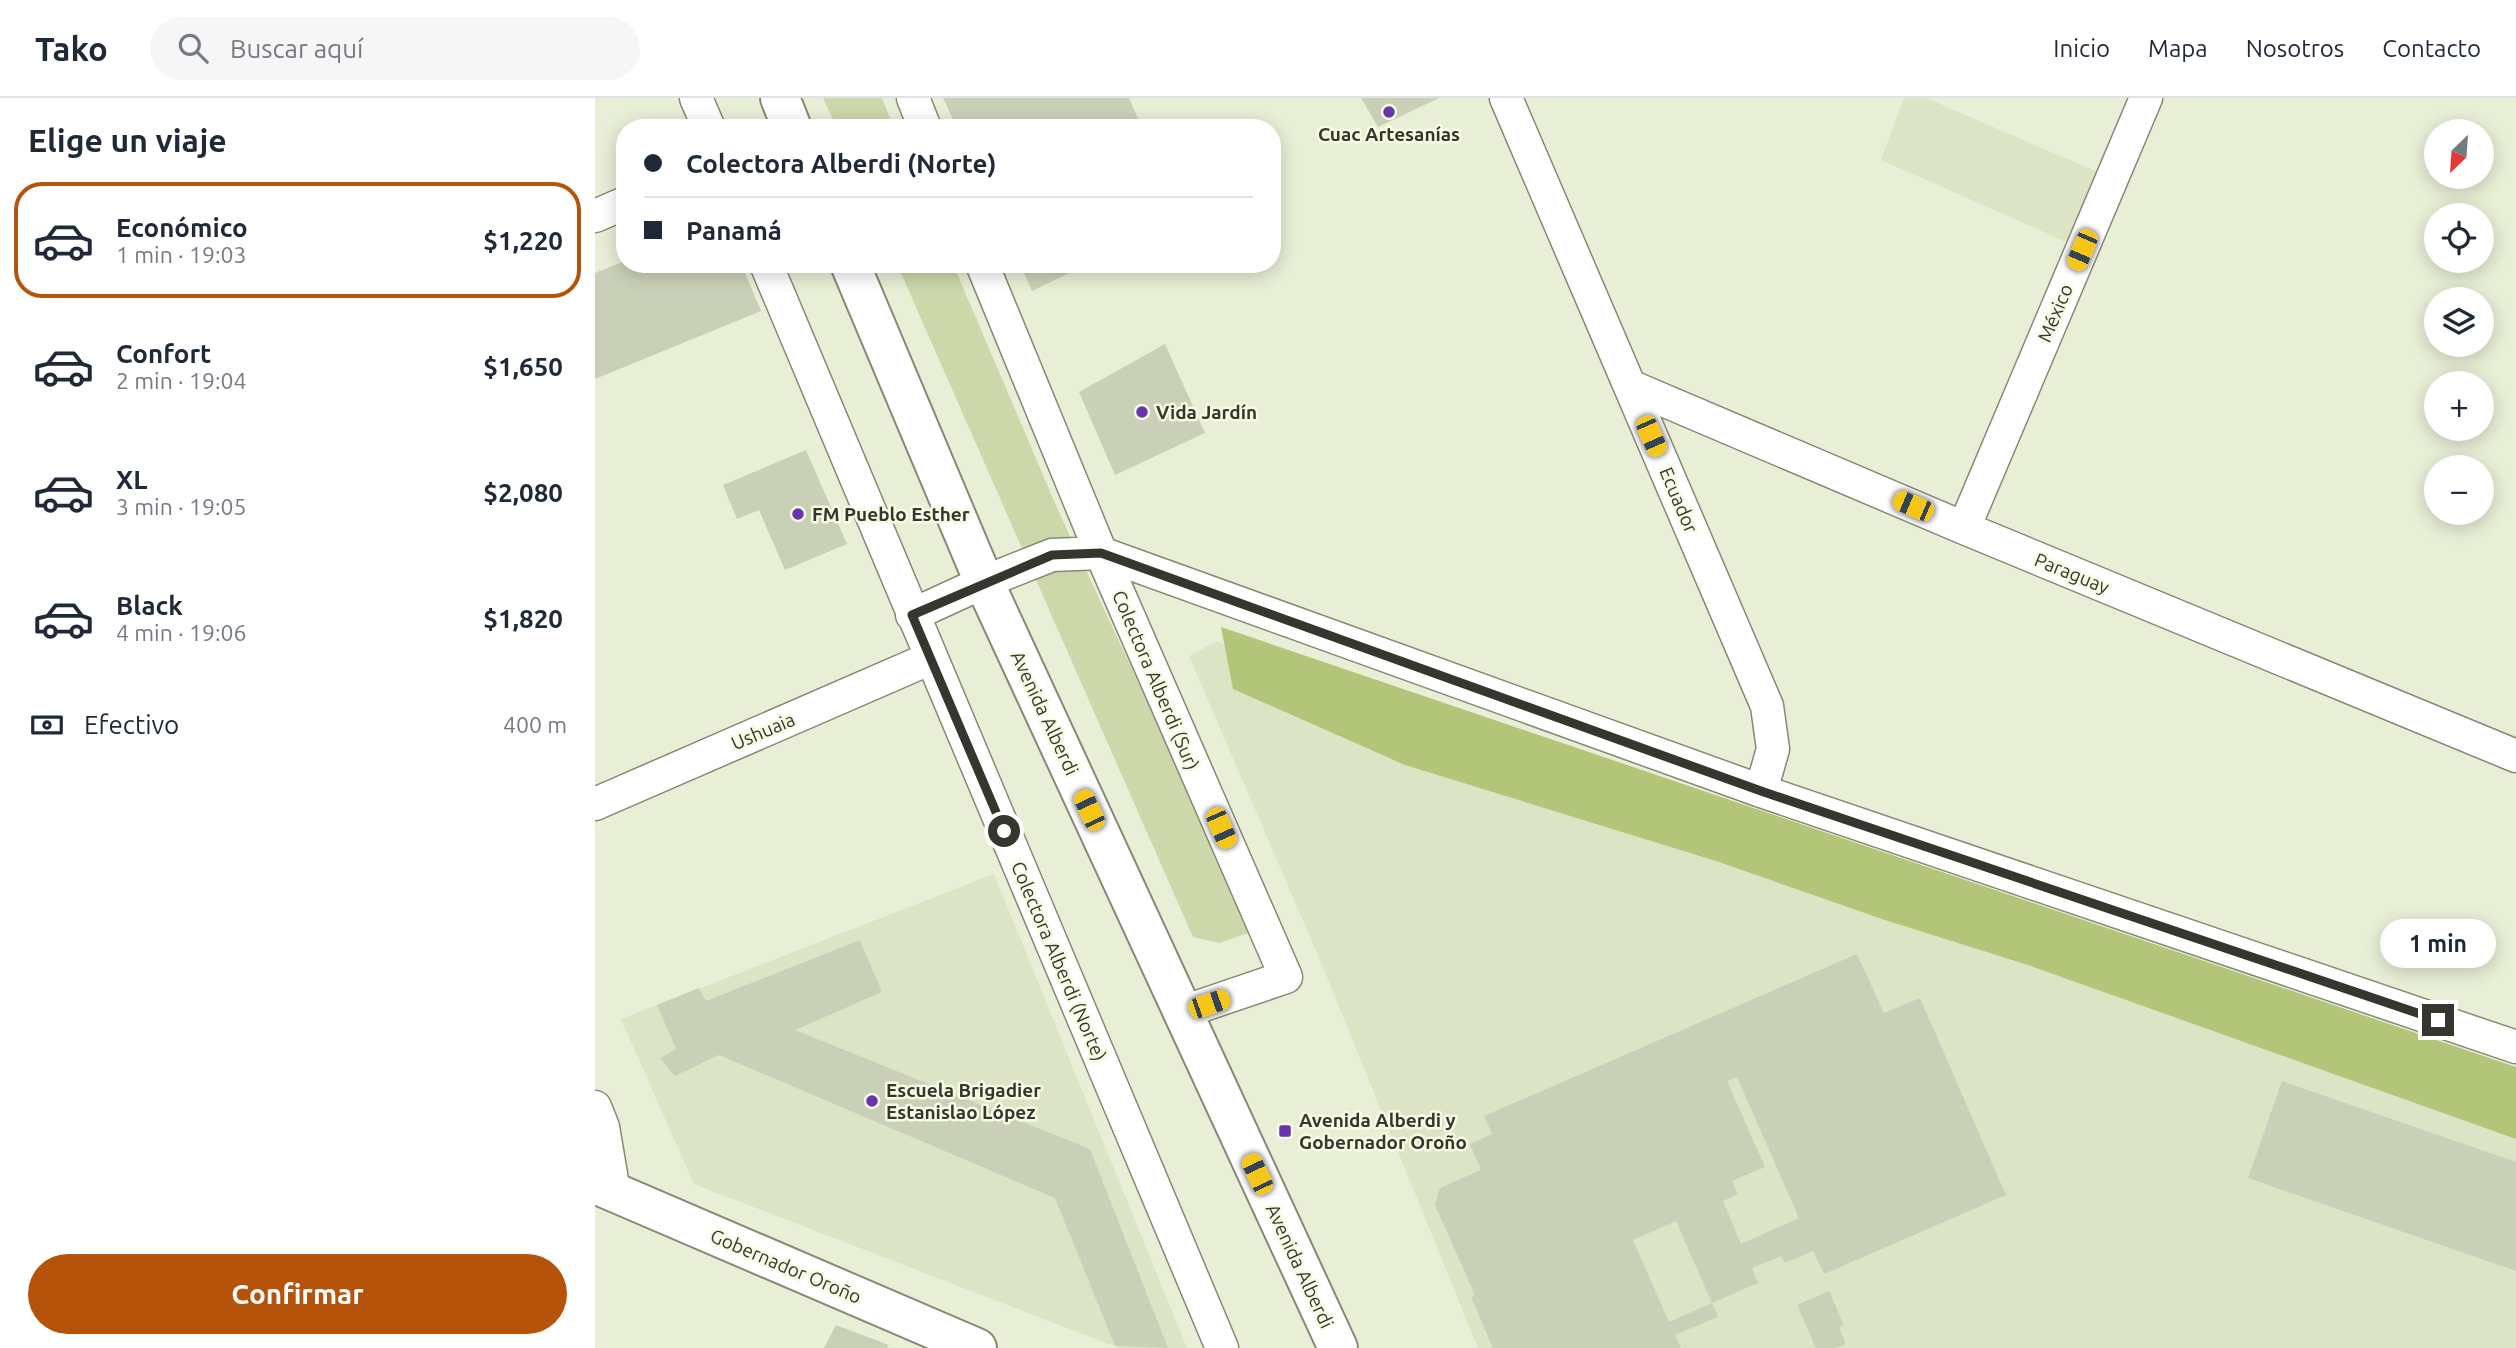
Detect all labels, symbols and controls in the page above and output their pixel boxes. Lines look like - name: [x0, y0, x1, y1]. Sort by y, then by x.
- search box: [150, 17, 640, 80]
- icon: search: [174, 29, 212, 67]
- text: Tako: [35, 30, 108, 67]
- text: Buscar aquí: [230, 34, 363, 63]
- text: Inicio: [2053, 35, 2110, 62]
- text: Mapa: [2148, 35, 2208, 62]
- text: Nosotros: [2246, 35, 2344, 62]
- text: Contacto: [2382, 35, 2481, 62]
- marker: Cuac Artesanías: [1381, 104, 1397, 120]
- north arrow: [2424, 119, 2494, 189]
- map controls: [2424, 119, 2494, 525]
- text: Elige un viaje: [28, 122, 227, 158]
- place label: Cuac Artesanías: [1318, 123, 1460, 145]
- text: Colectora Alberdi (Norte): [686, 149, 996, 178]
- button: locate: [2424, 203, 2494, 273]
- icon: car: [32, 209, 95, 272]
- text: Económico: [116, 213, 248, 242]
- text: Panamá: [686, 216, 782, 245]
- text: $1,220: [483, 226, 563, 255]
- car: [2065, 227, 2100, 273]
- text: 1 min · 19:03: [116, 242, 247, 267]
- street label: México: [2033, 281, 2077, 345]
- button: layers: [2424, 287, 2494, 357]
- icon: car: [32, 335, 95, 398]
- text: Confort: [116, 339, 211, 368]
- text: $1,650: [483, 352, 563, 381]
- text: 2 min · 19:04: [116, 368, 247, 393]
- button: +: [2424, 371, 2494, 441]
- place label: Vida Jardín: [1156, 401, 1257, 423]
- marker: Vida Jardín: [1134, 404, 1150, 420]
- car: [1633, 413, 1670, 459]
- button: −: [2424, 455, 2494, 525]
- icon: car: [32, 461, 95, 524]
- street label: Ecuador: [1655, 464, 1703, 536]
- text: XL: [116, 465, 147, 494]
- text: $2,080: [483, 478, 563, 507]
- car: [1890, 488, 1937, 524]
- text: 3 min · 19:05: [116, 494, 247, 519]
- place label: FM Pueblo Esther: [812, 503, 970, 525]
- marker: FM Pueblo Esther: [790, 506, 806, 522]
- street label: Paraguay: [2031, 548, 2113, 598]
- icon: car: [32, 587, 95, 650]
- street label: Colectora Alberdi (Sur): [1108, 587, 1204, 773]
- text: Black: [116, 591, 183, 620]
- text: $1,820: [483, 604, 563, 633]
- text: 4 min · 19:06: [116, 620, 247, 645]
- street label: Avenida Alberdi: [1007, 647, 1083, 779]
- icon: cash: [28, 706, 66, 744]
- street label: Ushuaia: [728, 708, 798, 754]
- text: Efectivo: [84, 710, 179, 739]
- text: 400 m: [503, 712, 567, 737]
- car: [1071, 787, 1108, 833]
- car: [1203, 805, 1240, 851]
- route start: [988, 815, 1020, 847]
- street label: Colectora Alberdi (Norte): [1007, 858, 1111, 1064]
- callout: 1 min: [2380, 918, 2496, 968]
- text: 1 min: [2409, 931, 2467, 956]
- car: [1186, 987, 1233, 1021]
- route end: [2422, 1004, 2454, 1036]
- place label: Escuela Brigadier Estanislao López: [886, 1079, 1041, 1123]
- marker: Escuela Brigadier Estanislao López: [864, 1093, 880, 1109]
- place label: Avenida Alberdi y Gobernador Oroño: [1299, 1109, 1467, 1153]
- marker: Avenida Alberdi y Gobernador Oroño: [1277, 1123, 1293, 1139]
- car: [1239, 1151, 1276, 1197]
- street label: Avenida Alberdi: [1262, 1200, 1338, 1332]
- street label: Gobernador Oroño: [707, 1224, 865, 1308]
- button: Confirmar: [28, 1254, 567, 1334]

